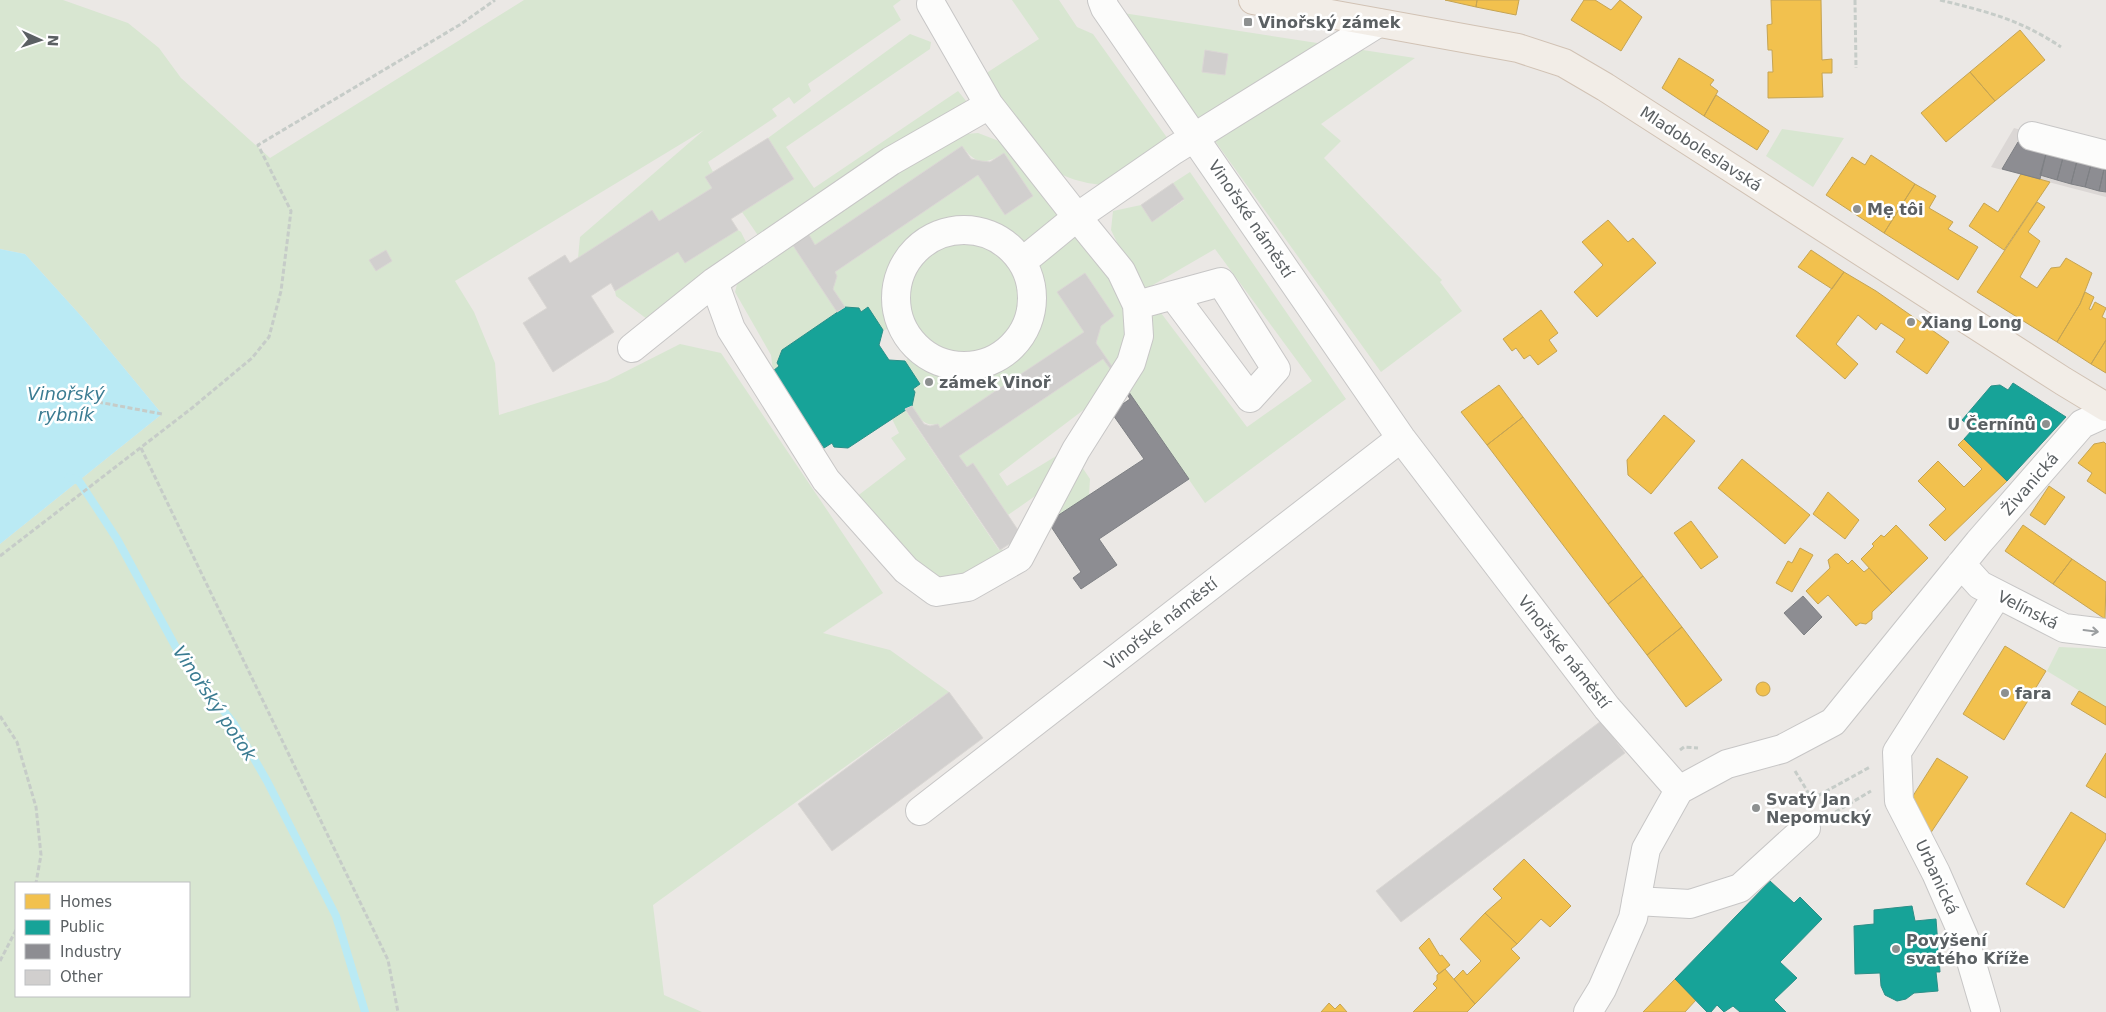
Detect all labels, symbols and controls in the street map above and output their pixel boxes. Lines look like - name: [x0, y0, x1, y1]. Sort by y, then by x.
- place label: Vinořský zámek: [1258, 13, 1401, 32]
- north arrow: [15, 15, 65, 65]
- marker: Vinořský zámek: [1242, 16, 1254, 28]
- text: N: [45, 34, 61, 47]
- street label: Mladoboleslavská: [1637, 103, 1765, 195]
- street label: Vinořské náměstí: [1205, 157, 1298, 282]
- place label: Mẹ tôi: [1867, 200, 1923, 219]
- marker: Mẹ tôi: [1851, 203, 1863, 215]
- place label: Xiang Long: [1921, 313, 2022, 332]
- marker: Xiang Long: [1905, 316, 1917, 328]
- place label: zámek Vinoř: [939, 373, 1051, 392]
- marker: zámek Vinoř: [923, 376, 935, 388]
- water label: Vinořský rybník: [27, 383, 105, 425]
- place label: U Černínů: [1947, 415, 2036, 434]
- marker: U Černínů: [2040, 418, 2052, 430]
- street label: Živanická: [1998, 449, 2062, 519]
- street label: Vinořské náměstí: [1101, 574, 1222, 674]
- street label: Velínská: [1994, 587, 2062, 633]
- street label: Vinořské náměstí: [1514, 592, 1614, 713]
- one-way arrow: [2082, 626, 2098, 636]
- water label: Vinořský potok: [169, 641, 262, 766]
- place label: fara: [2015, 684, 2051, 703]
- marker: fara: [1999, 687, 2011, 699]
- place label: Svatý Jan Nepomucký: [1766, 790, 1872, 827]
- marker: Svatý Jan Nepomucký: [1750, 802, 1762, 814]
- street label: Urbanická: [1911, 837, 1963, 917]
- legend: [15, 882, 190, 997]
- text: Homes: [60, 893, 112, 911]
- text: Public: [60, 918, 104, 936]
- place label: Povýšení svatého Kříže: [1906, 931, 2029, 968]
- text: Industry: [60, 943, 122, 961]
- marker: Povýšení svatého Kříže: [1890, 943, 1902, 955]
- text: Other: [60, 968, 103, 986]

